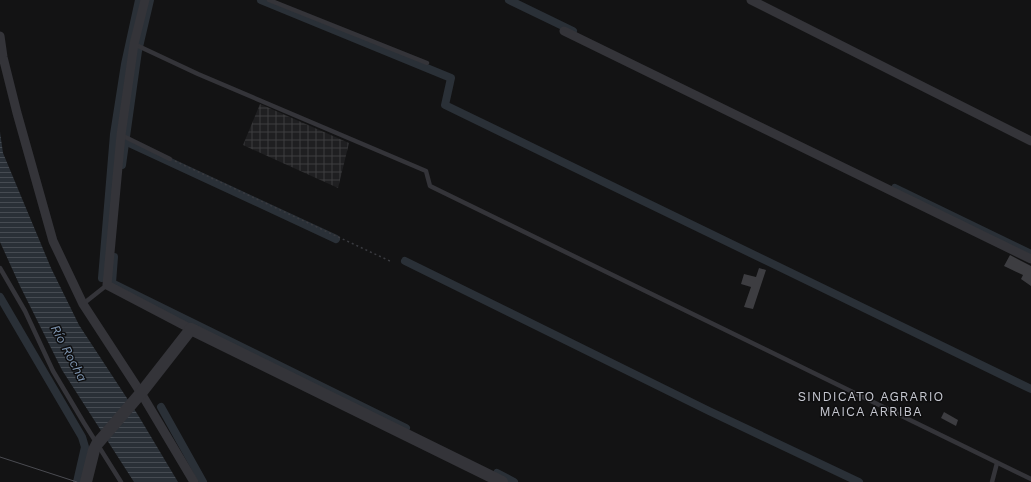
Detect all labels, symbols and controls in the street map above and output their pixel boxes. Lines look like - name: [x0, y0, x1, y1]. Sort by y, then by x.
- water label: Río Rocha: [48, 322, 90, 384]
- district label: SINDICATO AGRARIO MAICA ARRIBA: [798, 389, 944, 419]

